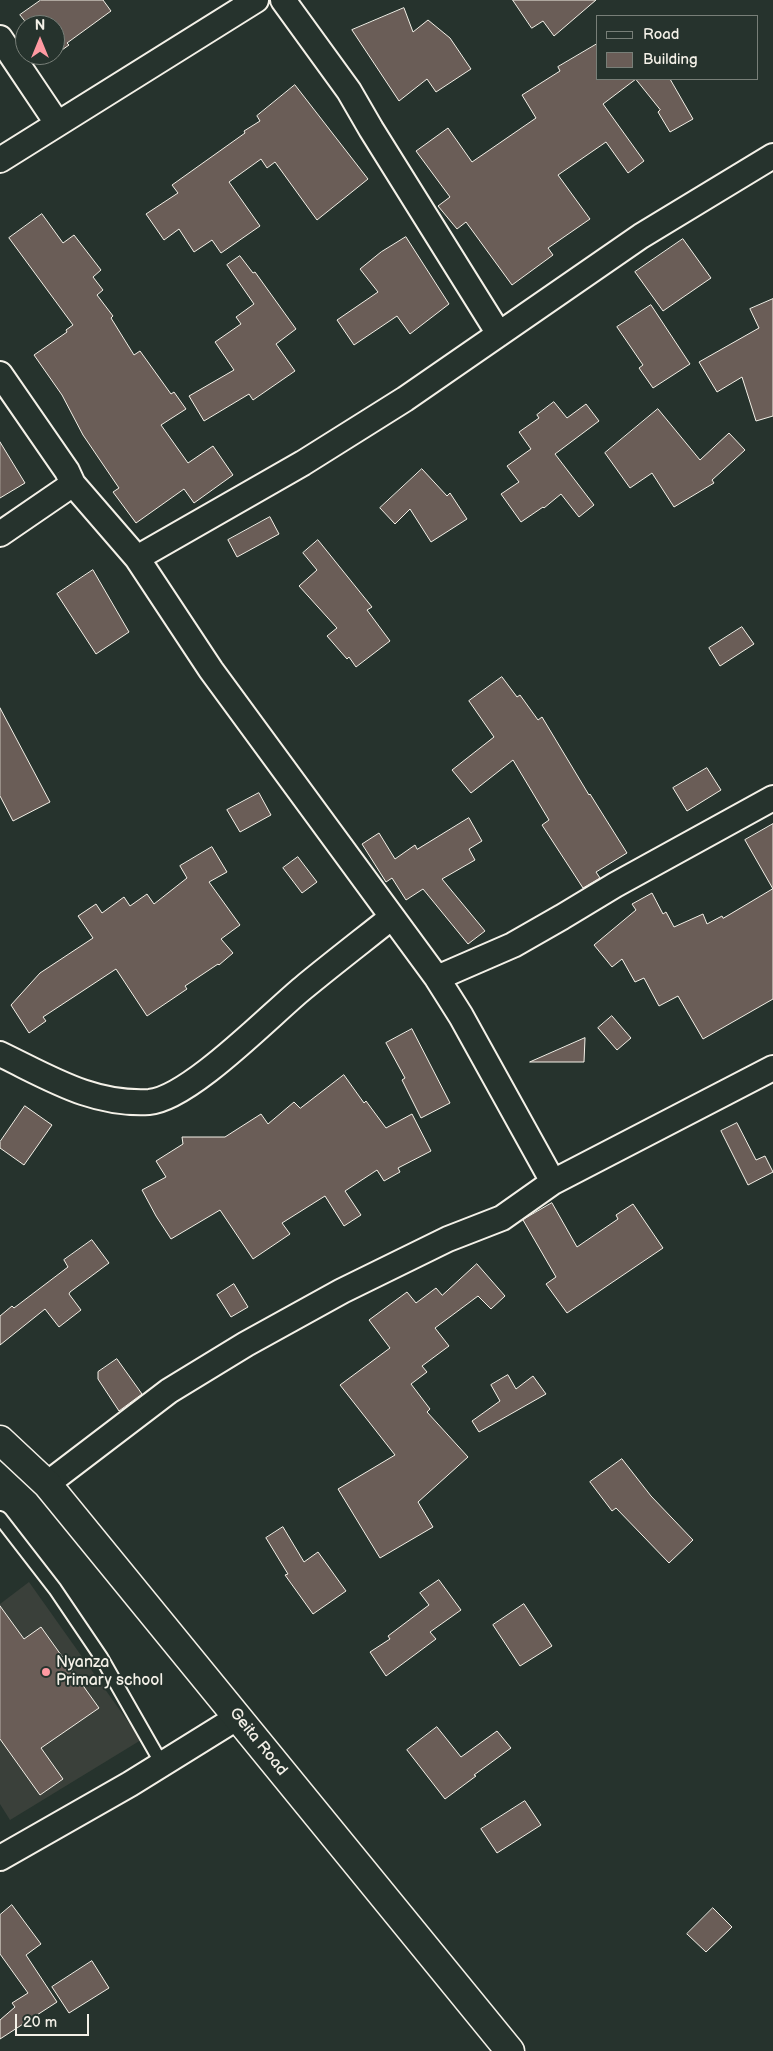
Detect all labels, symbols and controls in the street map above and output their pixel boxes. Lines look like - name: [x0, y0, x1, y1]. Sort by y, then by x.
- north arrow: [15, 15, 65, 65]
- legend: [596, 15, 758, 80]
- text: N: [35, 17, 45, 34]
- text: Road: [643, 25, 679, 44]
- text: Building: [643, 50, 698, 69]
- place label: Nyanza Primary school: [56, 1653, 163, 1691]
- marker: Nyanza Primary school: [40, 1666, 52, 1678]
- street label: Geita Road: [225, 1704, 291, 1780]
- scale bar: [18, 2004, 91, 2036]
- text: 20 m: [23, 2013, 57, 2032]

